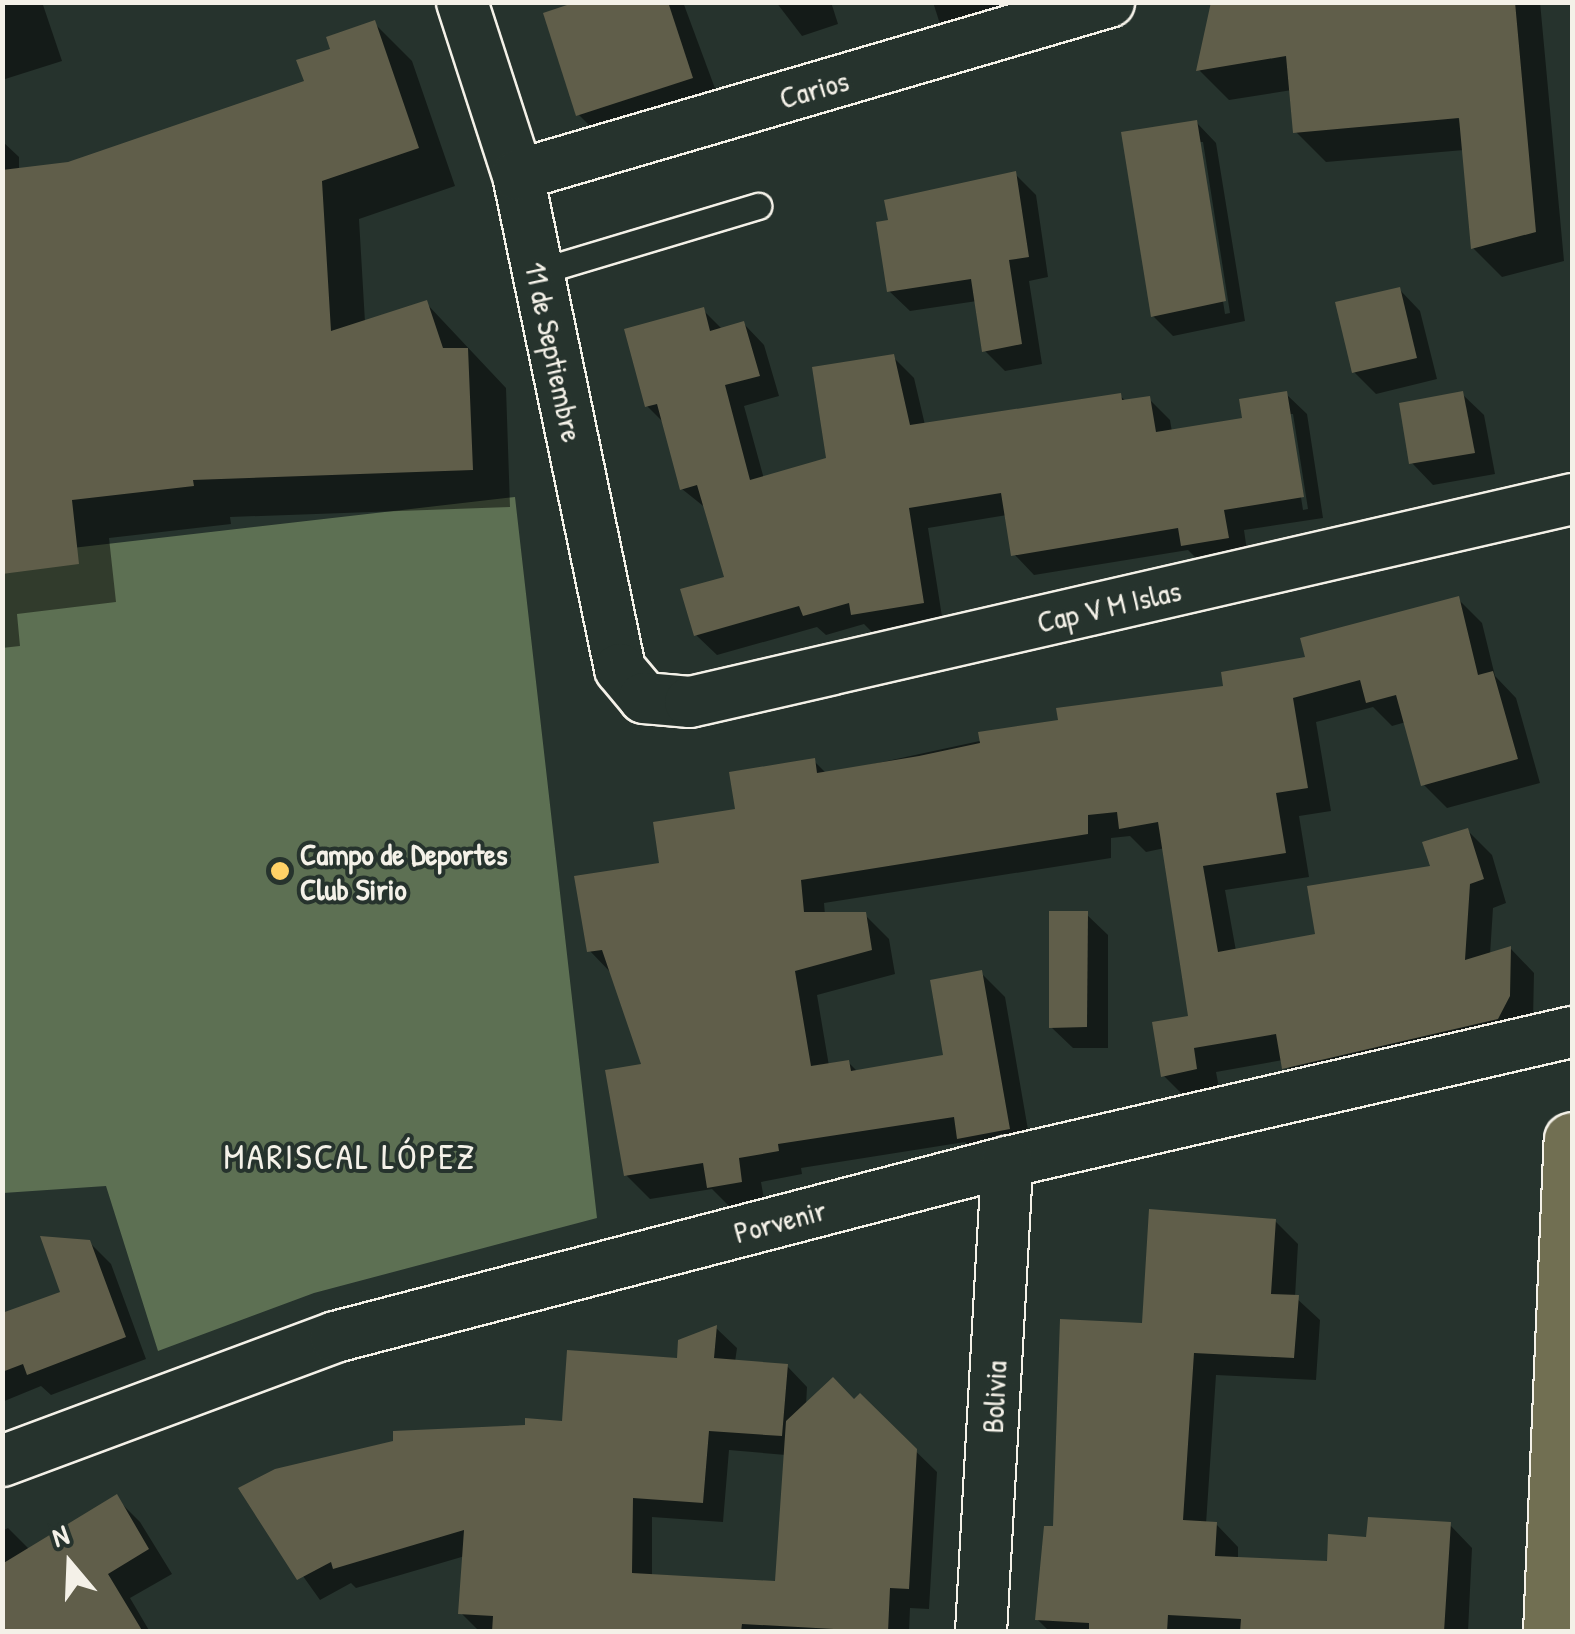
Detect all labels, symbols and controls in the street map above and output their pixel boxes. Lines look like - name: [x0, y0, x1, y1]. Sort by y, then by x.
- street label: Carios: [775, 62, 853, 116]
- street label: 11 de Septiembre: [517, 259, 591, 445]
- street label: Cap V M Islas: [1034, 572, 1184, 640]
- place label: Campo de Deportes Club Sirio: [300, 836, 507, 906]
- marker: Campo de Deportes Club Sirio: [269, 860, 291, 882]
- district label: MARISCAL LÓPEZ: [224, 1136, 476, 1178]
- street label: Porvenir: [730, 1191, 830, 1251]
- street label: Bolivia: [974, 1360, 1014, 1434]
- north arrow: [20, 1514, 120, 1614]
- text: N: [47, 1515, 73, 1556]

